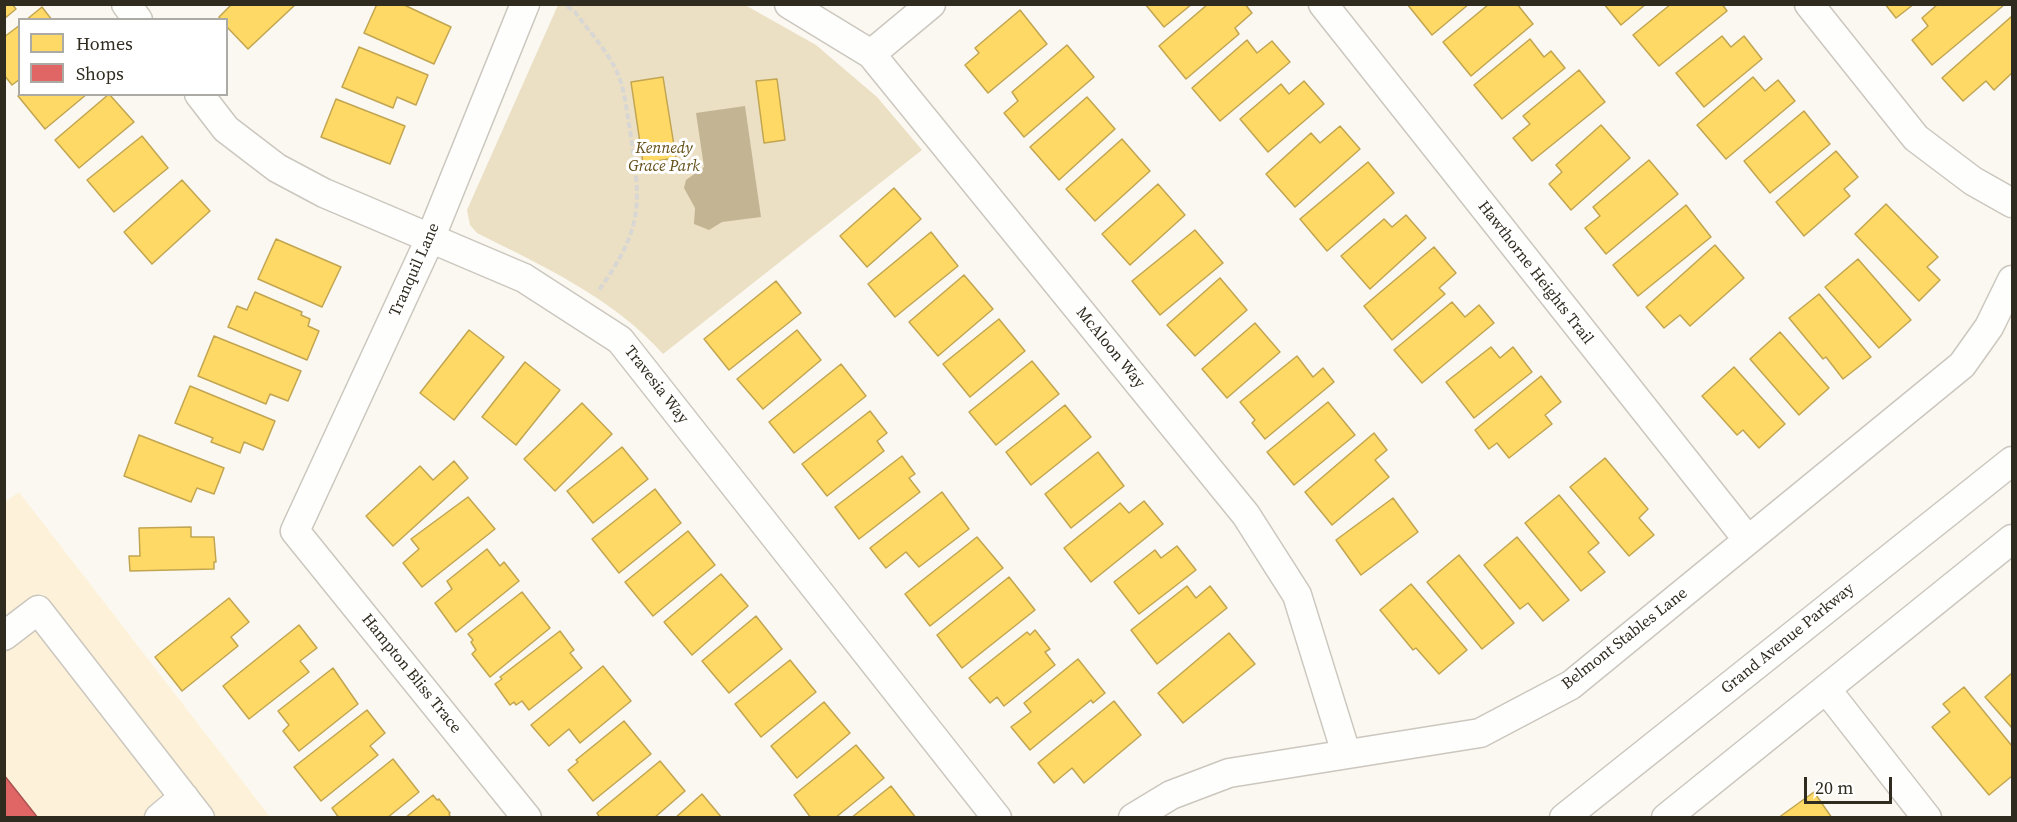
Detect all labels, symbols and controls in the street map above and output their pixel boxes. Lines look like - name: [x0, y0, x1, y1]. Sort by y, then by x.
- legend: [18, 18, 228, 96]
- text: Homes: [76, 31, 133, 56]
- text: Shops: [76, 61, 124, 86]
- park label: Kennedy Grace Park: [628, 139, 700, 177]
- street label: Hawthorne Heights Trail: [1473, 197, 1597, 349]
- street label: Tranquil Lane: [386, 220, 444, 320]
- street label: McAloon Way: [1072, 304, 1148, 392]
- street label: Travesia Way: [620, 342, 692, 428]
- street label: Grand Avenue Parkway: [1718, 580, 1858, 698]
- street label: Belmont Stables Lane: [1558, 584, 1692, 694]
- street label: Hampton Bliss Trace: [357, 610, 465, 738]
- scale bar: [1807, 765, 1896, 803]
- text: 20 m: [1815, 775, 1853, 800]

